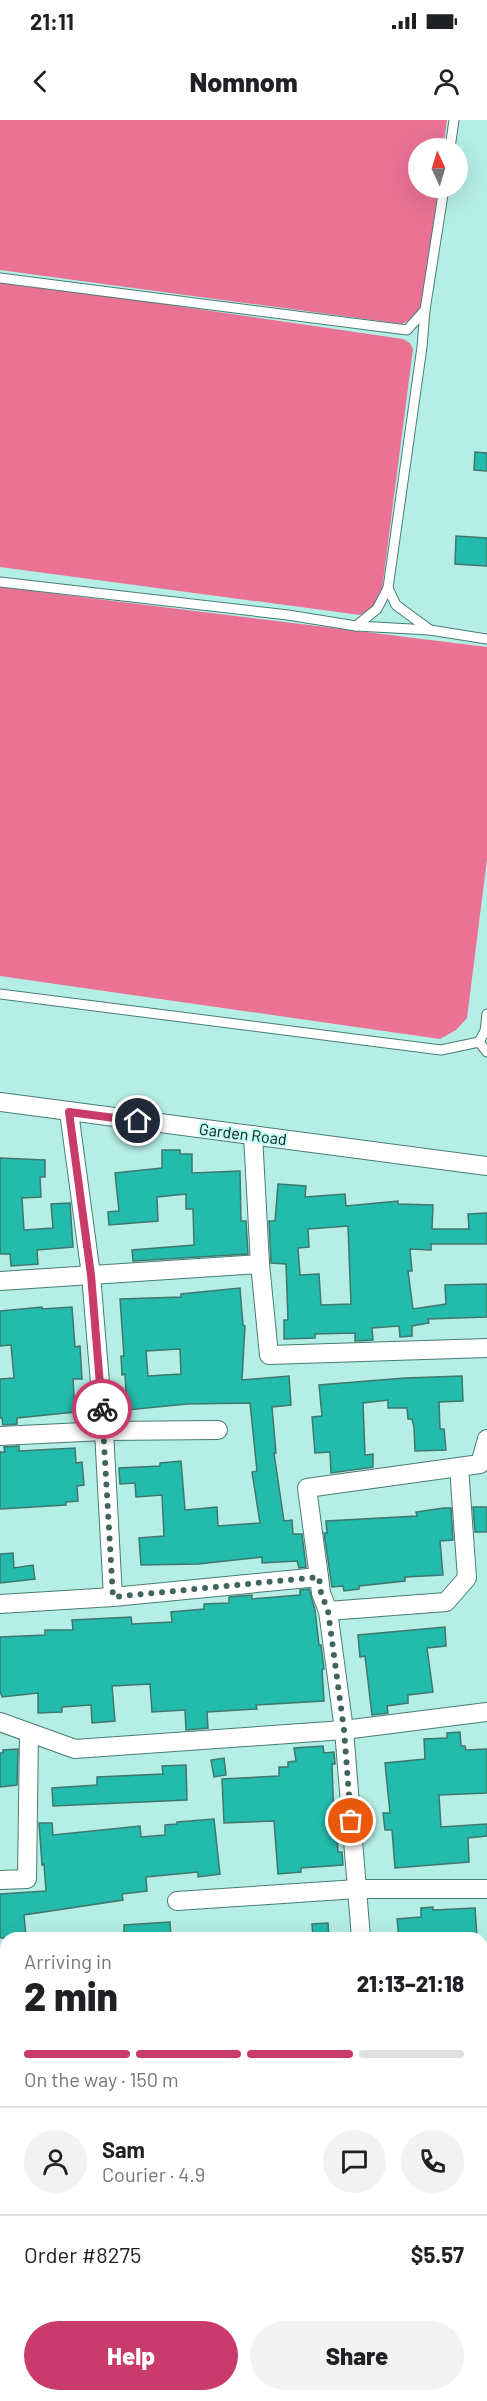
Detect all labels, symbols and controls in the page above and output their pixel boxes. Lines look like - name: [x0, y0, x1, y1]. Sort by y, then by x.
- text: 21:11: [30, 8, 74, 34]
- icon: back: [24, 65, 57, 98]
- text: Nomnom: [189, 65, 298, 97]
- icon: person: [430, 65, 463, 98]
- north arrow: [408, 138, 468, 198]
- map controls: [408, 138, 468, 198]
- pin: [112, 1095, 163, 1146]
- icon: home: [121, 1104, 154, 1137]
- street label: Garden Road: [198, 1119, 288, 1148]
- courier: [72, 1379, 132, 1439]
- icon: bike: [86, 1393, 119, 1426]
- pin: [325, 1795, 376, 1846]
- icon: bag: [334, 1804, 367, 1837]
- text: Arriving in: [24, 1949, 112, 1973]
- text: 21:13–21:18: [357, 1970, 464, 1996]
- text: 2 min: [24, 1972, 118, 2019]
- text: On the way · 150 m: [24, 2067, 179, 2091]
- button: person: [24, 2130, 87, 2193]
- button: chat: [323, 2130, 386, 2193]
- button: phone: [401, 2130, 464, 2193]
- text: Sam: [102, 2136, 145, 2162]
- text: Courier · 4.9: [102, 2162, 205, 2186]
- text: Order #8275: [24, 2241, 141, 2267]
- text: $5.57: [411, 2241, 464, 2267]
- button: Help: [24, 2321, 238, 2390]
- button: Share: [250, 2321, 464, 2390]

